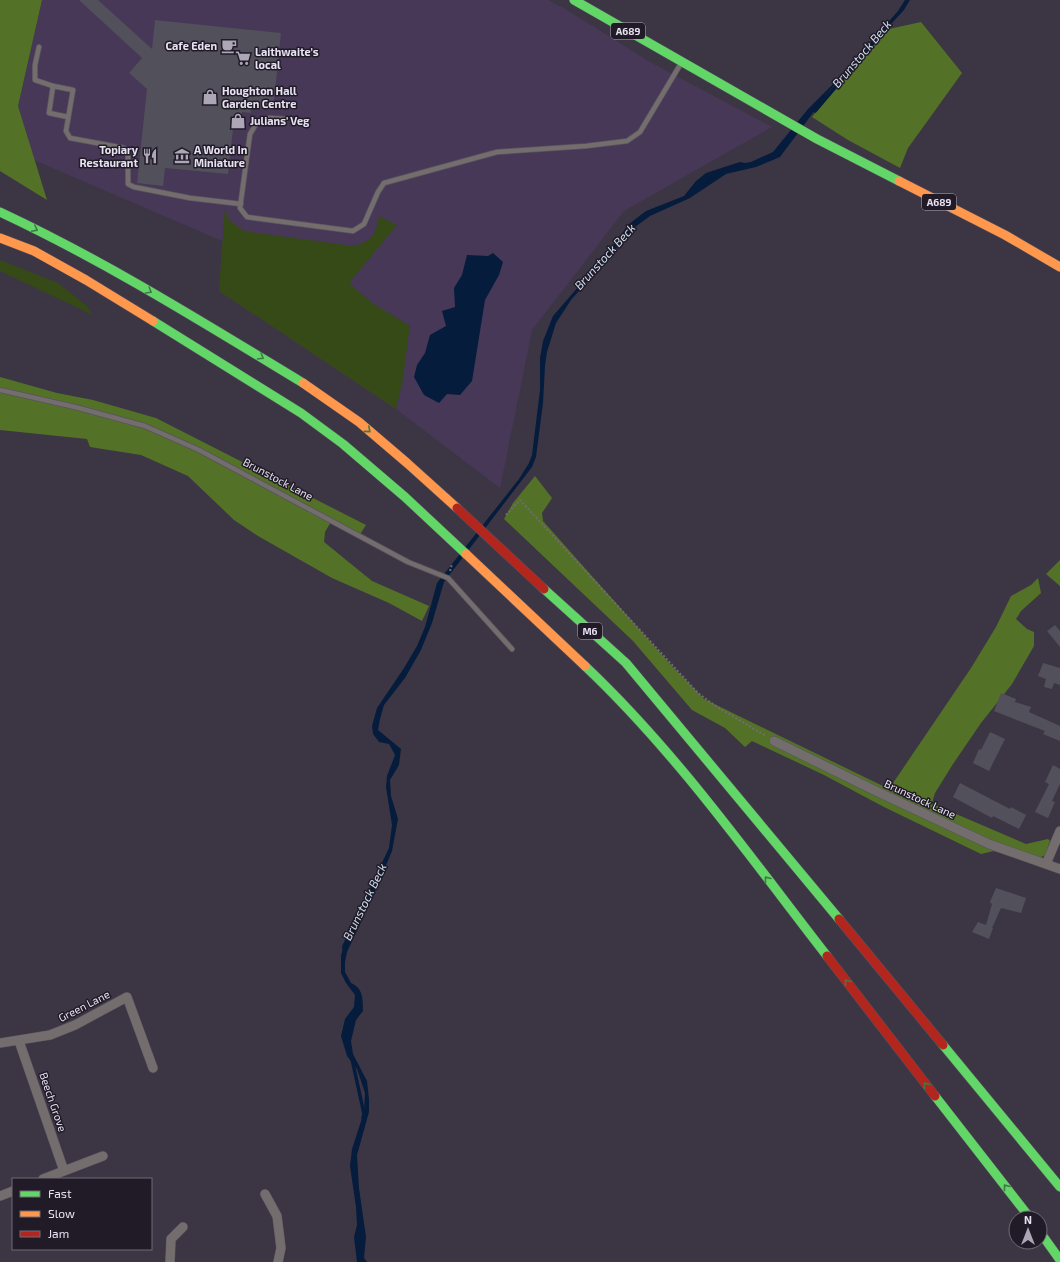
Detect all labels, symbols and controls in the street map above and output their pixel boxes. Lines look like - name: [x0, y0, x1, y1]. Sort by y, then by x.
- water label: Brunstock Beck: [829, 17, 894, 90]
- road number: A689: [611, 23, 645, 39]
- cafe icon: Cafe Eden: [220, 37, 238, 55]
- place label: Cafe Eden: [166, 39, 217, 52]
- place label: Laithwaite’s local: [255, 45, 319, 71]
- supermarket icon: Laithwaite’s local: [234, 49, 252, 67]
- place label: Houghton Hall Garden Centre: [222, 84, 297, 110]
- shop icon: Houghton Hall Garden Centre: [201, 88, 219, 106]
- shop icon: Julians' Veg: [229, 112, 247, 130]
- place label: Julians' Veg: [250, 114, 310, 127]
- place label: Topiary Restaurant: [80, 143, 139, 169]
- place label: A World In Miniature: [194, 143, 247, 169]
- restaurant icon: Topiary Restaurant: [141, 147, 159, 165]
- museum icon: A World In Miniature: [173, 147, 191, 165]
- road number: A689: [922, 194, 956, 210]
- water label: Brunstock Beck: [571, 220, 638, 292]
- one-way arrow: [31, 224, 38, 231]
- one-way arrow: [145, 286, 152, 293]
- one-way arrow: [257, 353, 264, 360]
- one-way arrow: [364, 425, 371, 432]
- street label: Brunstock Lane: [241, 455, 315, 502]
- road number: M6: [578, 623, 602, 639]
- street label: Brunstock Lane: [882, 776, 958, 821]
- water label: Brunstock Beck: [339, 861, 389, 942]
- one-way arrow: [765, 877, 772, 884]
- one-way arrow: [844, 979, 851, 986]
- street label: Green Lane: [56, 987, 112, 1024]
- street label: Beech Grove: [37, 1070, 70, 1133]
- one-way arrow: [924, 1082, 931, 1089]
- legend: [12, 1178, 152, 1250]
- one-way arrow: [1004, 1185, 1011, 1192]
- text: Fast: [48, 1186, 72, 1200]
- text: Slow: [48, 1206, 75, 1220]
- north arrow: [1008, 1210, 1048, 1250]
- text: N: [1024, 1213, 1032, 1226]
- text: Jam: [48, 1226, 69, 1240]

